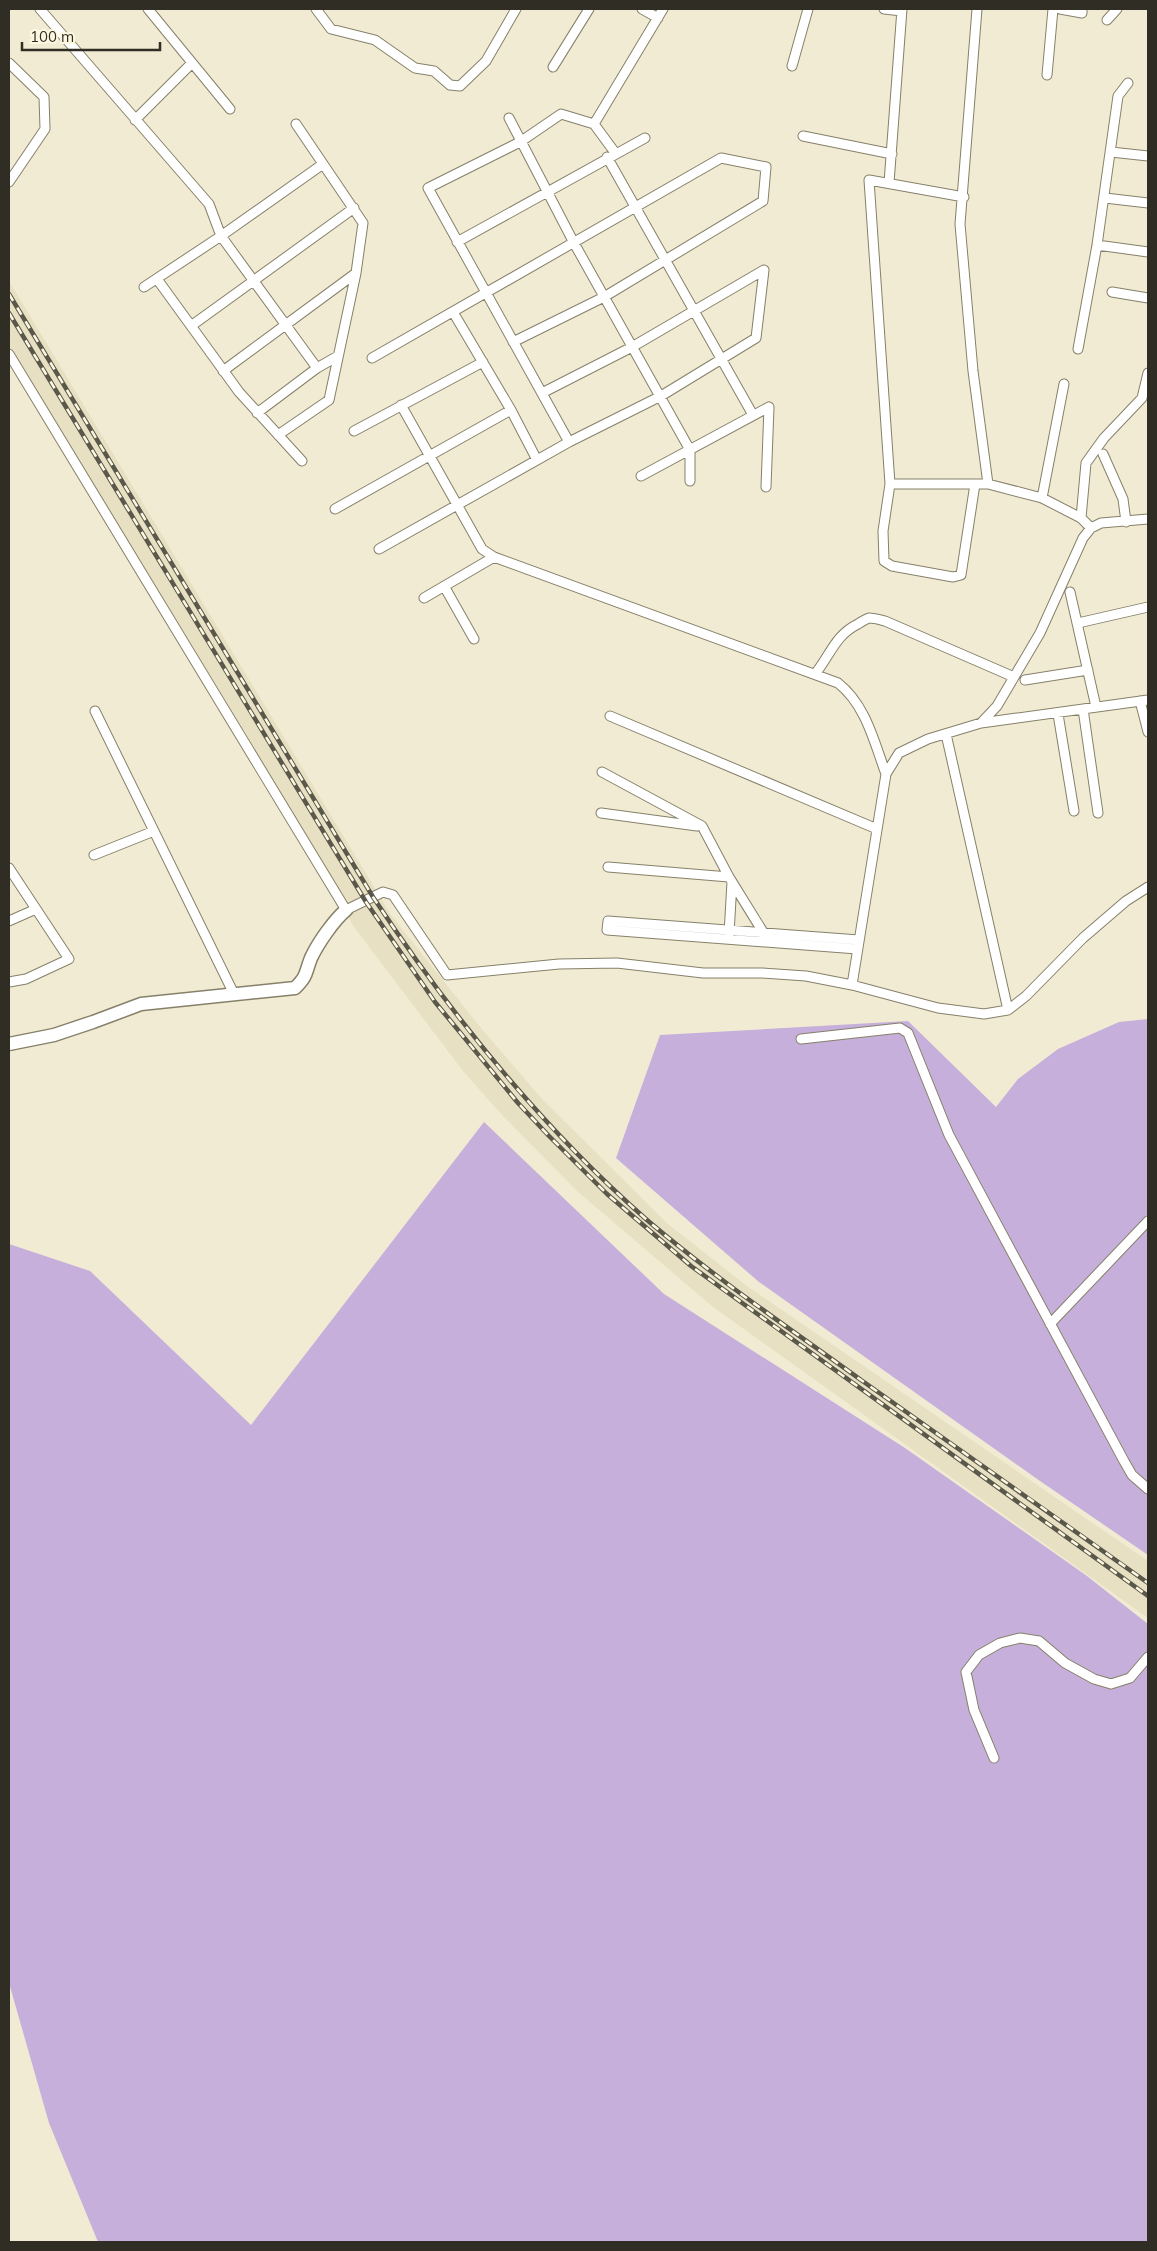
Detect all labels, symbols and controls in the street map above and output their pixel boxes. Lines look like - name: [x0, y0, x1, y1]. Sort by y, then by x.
- scale bar: [22, 20, 160, 52]
- text: 100 m: [30, 27, 74, 46]

